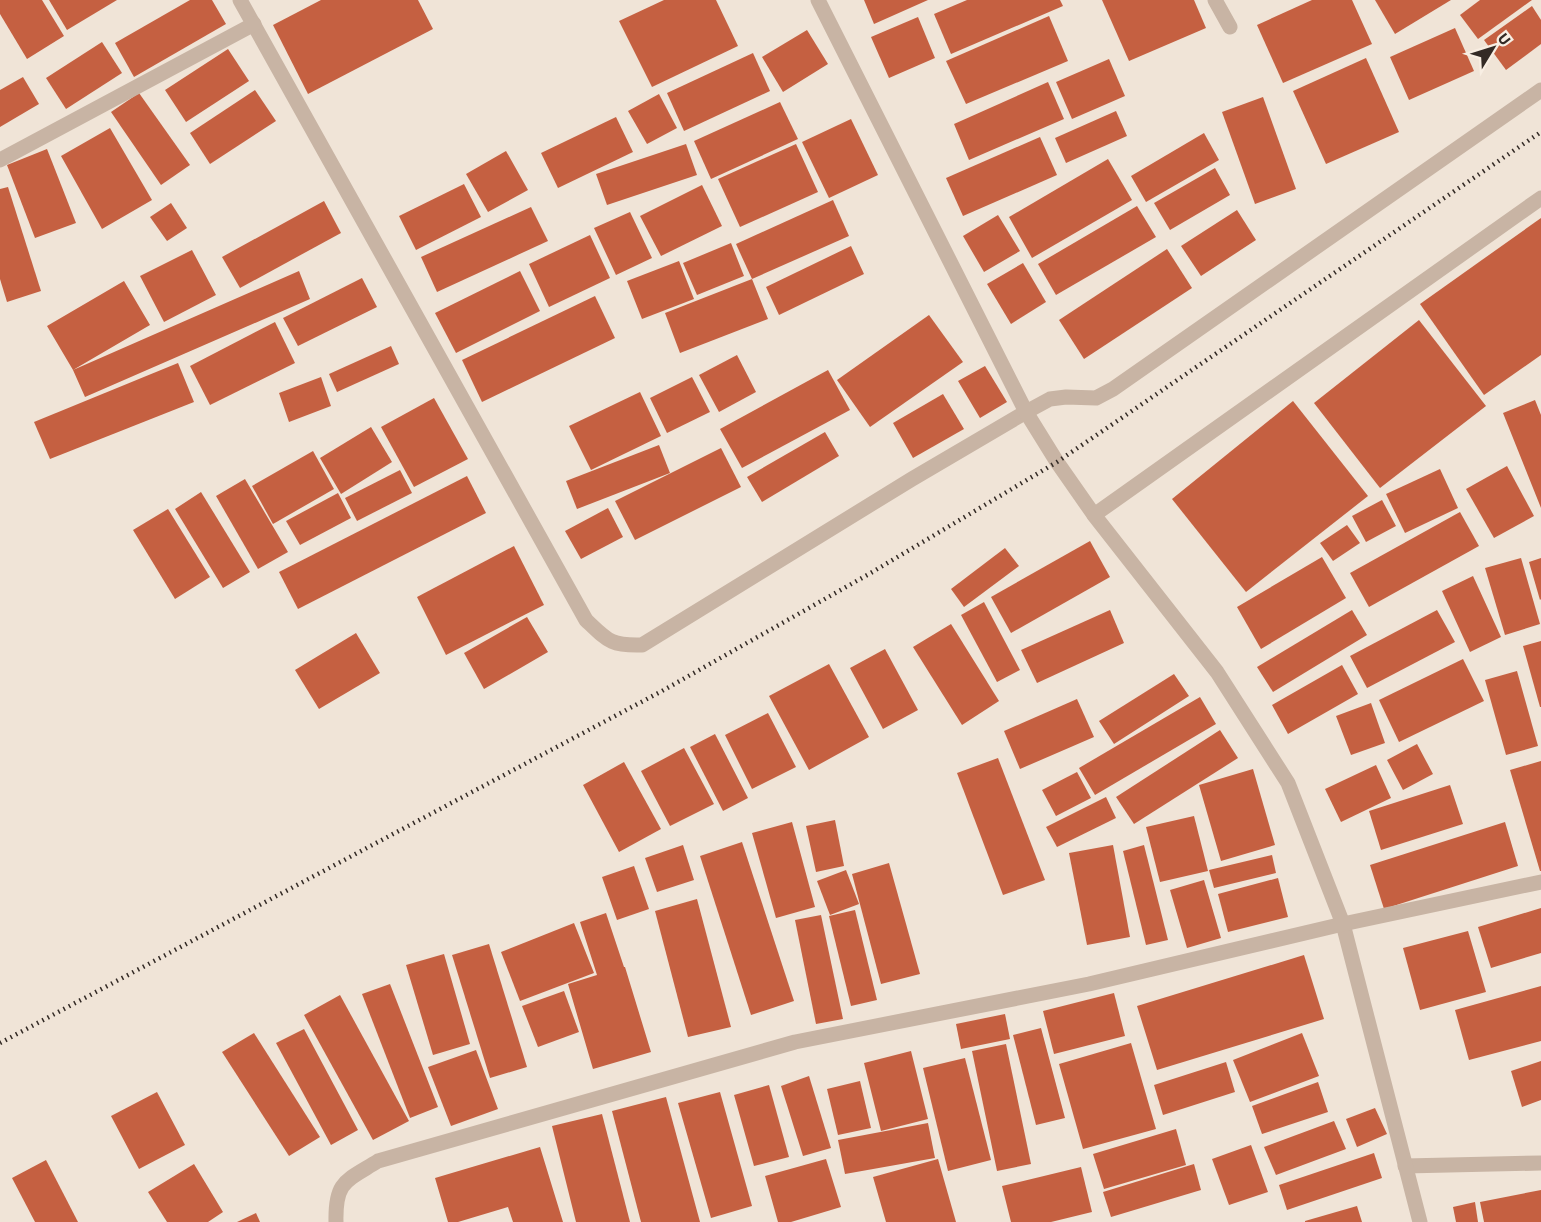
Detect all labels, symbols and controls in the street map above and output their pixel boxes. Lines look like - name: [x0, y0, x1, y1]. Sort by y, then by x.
- north arrow: [1463, 18, 1523, 78]
- text: U: [1492, 28, 1516, 50]

